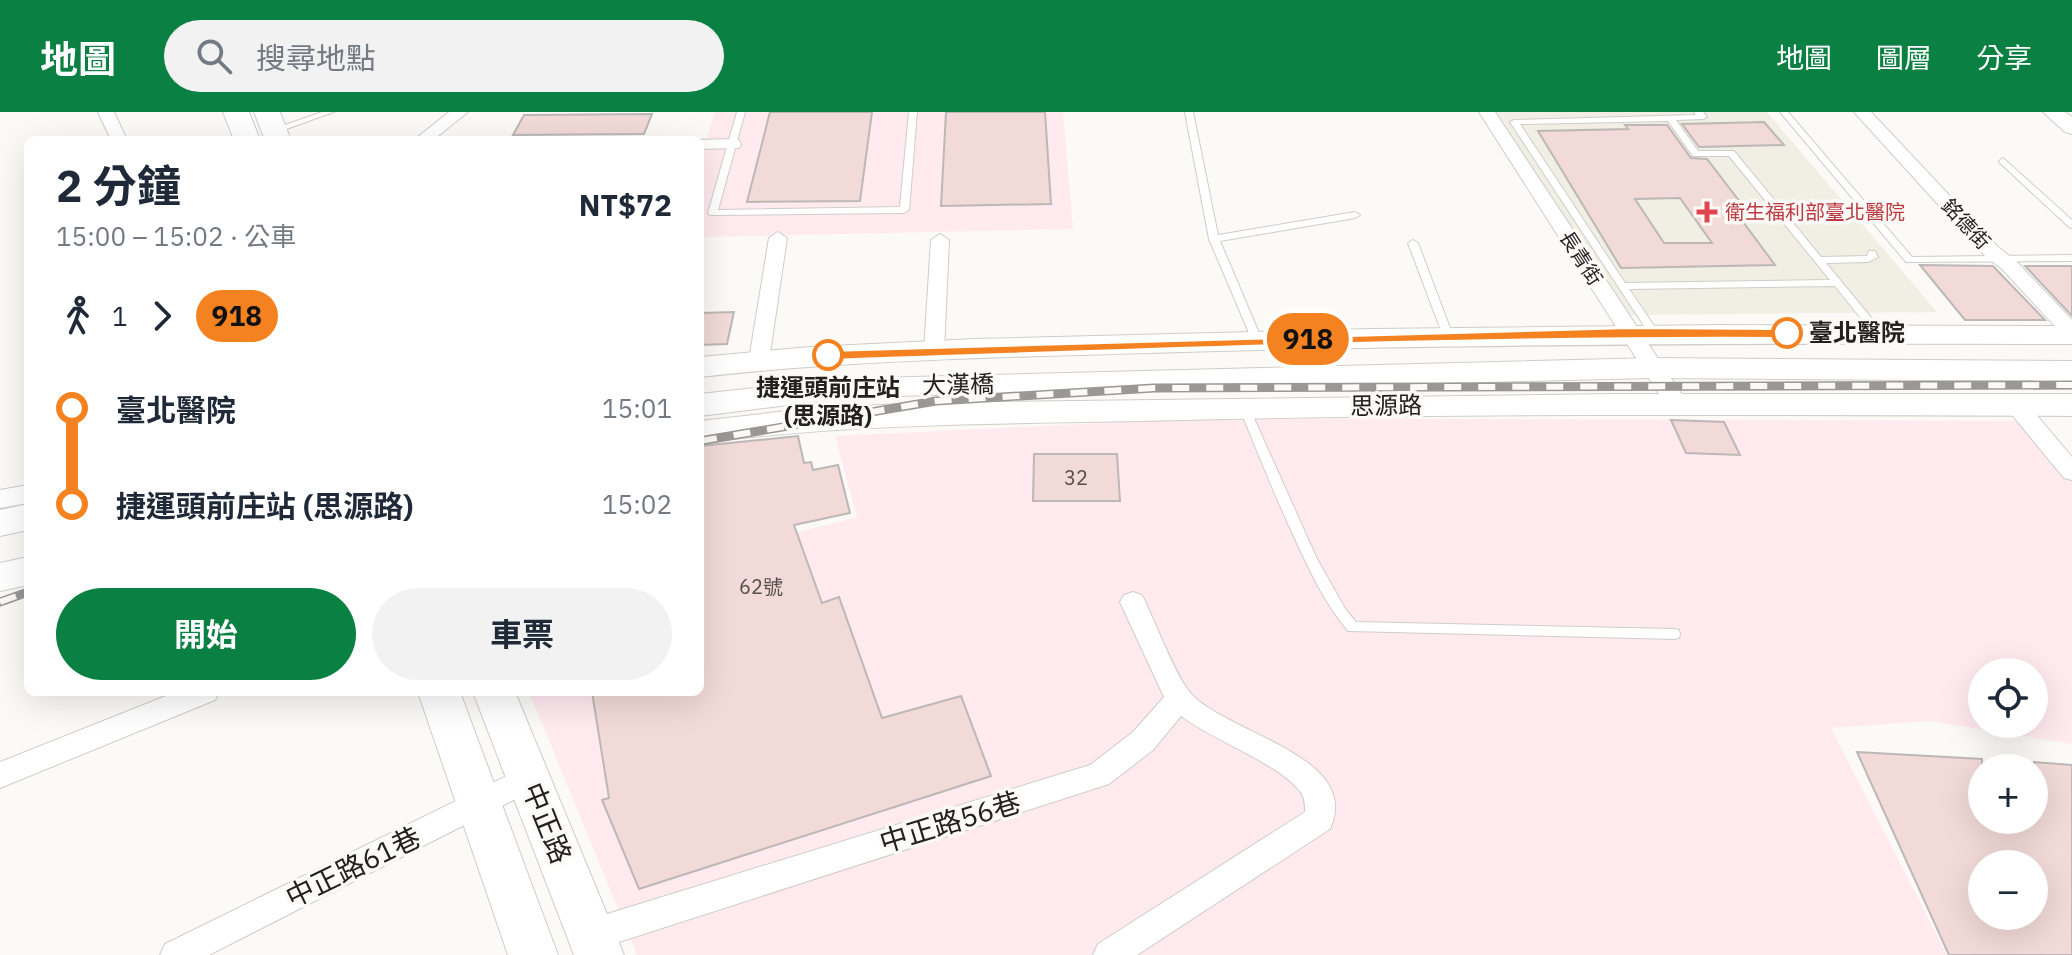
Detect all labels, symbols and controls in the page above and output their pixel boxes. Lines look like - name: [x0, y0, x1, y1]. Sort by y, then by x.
- search box: [164, 20, 724, 92]
- text: 地圖: [40, 34, 116, 83]
- icon: search: [192, 34, 236, 78]
- text: 搜尋地點: [256, 38, 376, 77]
- text: 地圖: [1776, 39, 1832, 76]
- text: 圖層: [1876, 39, 1932, 76]
- text: 分享: [1976, 39, 2032, 76]
- text: 2 分鐘: [56, 157, 181, 214]
- text: NT$72: [579, 185, 672, 224]
- street label: 銘德街: [1936, 193, 1997, 255]
- place label: 衛生福利部臺北醫院: [1725, 198, 1905, 225]
- marker: 衛生福利部臺北醫院: [1696, 201, 1718, 223]
- text: 15:00 – 15:02 · 公車: [56, 219, 296, 253]
- street label: 長青街: [1554, 225, 1609, 290]
- icon: walk: [56, 294, 100, 338]
- icon: forward: [140, 294, 184, 338]
- text: 918: [212, 297, 262, 334]
- text: 1: [112, 299, 128, 333]
- line badge: 918: [1262, 313, 1354, 365]
- place label: 臺北醫院: [1809, 316, 1905, 348]
- marker: 臺北醫院: [1772, 318, 1802, 348]
- text: 918: [1283, 320, 1333, 357]
- marker: 捷運頭前庄站 (思源路): [813, 340, 843, 370]
- street label: 大漢橋: [922, 367, 994, 401]
- place label: 捷運頭前庄站 (思源路): [756, 371, 900, 431]
- street label: 思源路: [1350, 388, 1422, 422]
- text: 臺北醫院: [116, 390, 236, 429]
- text: 15:01: [602, 391, 672, 425]
- house number: 32: [1064, 464, 1088, 491]
- text: 捷運頭前庄站 (思源路): [116, 486, 413, 525]
- text: 15:02: [602, 487, 672, 521]
- house number: 62號: [739, 573, 783, 600]
- button: 開始: [56, 588, 356, 680]
- button: 車票: [372, 588, 672, 680]
- map controls: [1968, 658, 2048, 930]
- button: locate: [1968, 658, 2048, 738]
- button: +: [1968, 754, 2048, 834]
- street label: 中正路: [515, 777, 580, 869]
- street label: 中正路56巷: [875, 783, 1025, 860]
- street label: 中正路61巷: [279, 818, 426, 915]
- button: −: [1968, 850, 2048, 930]

